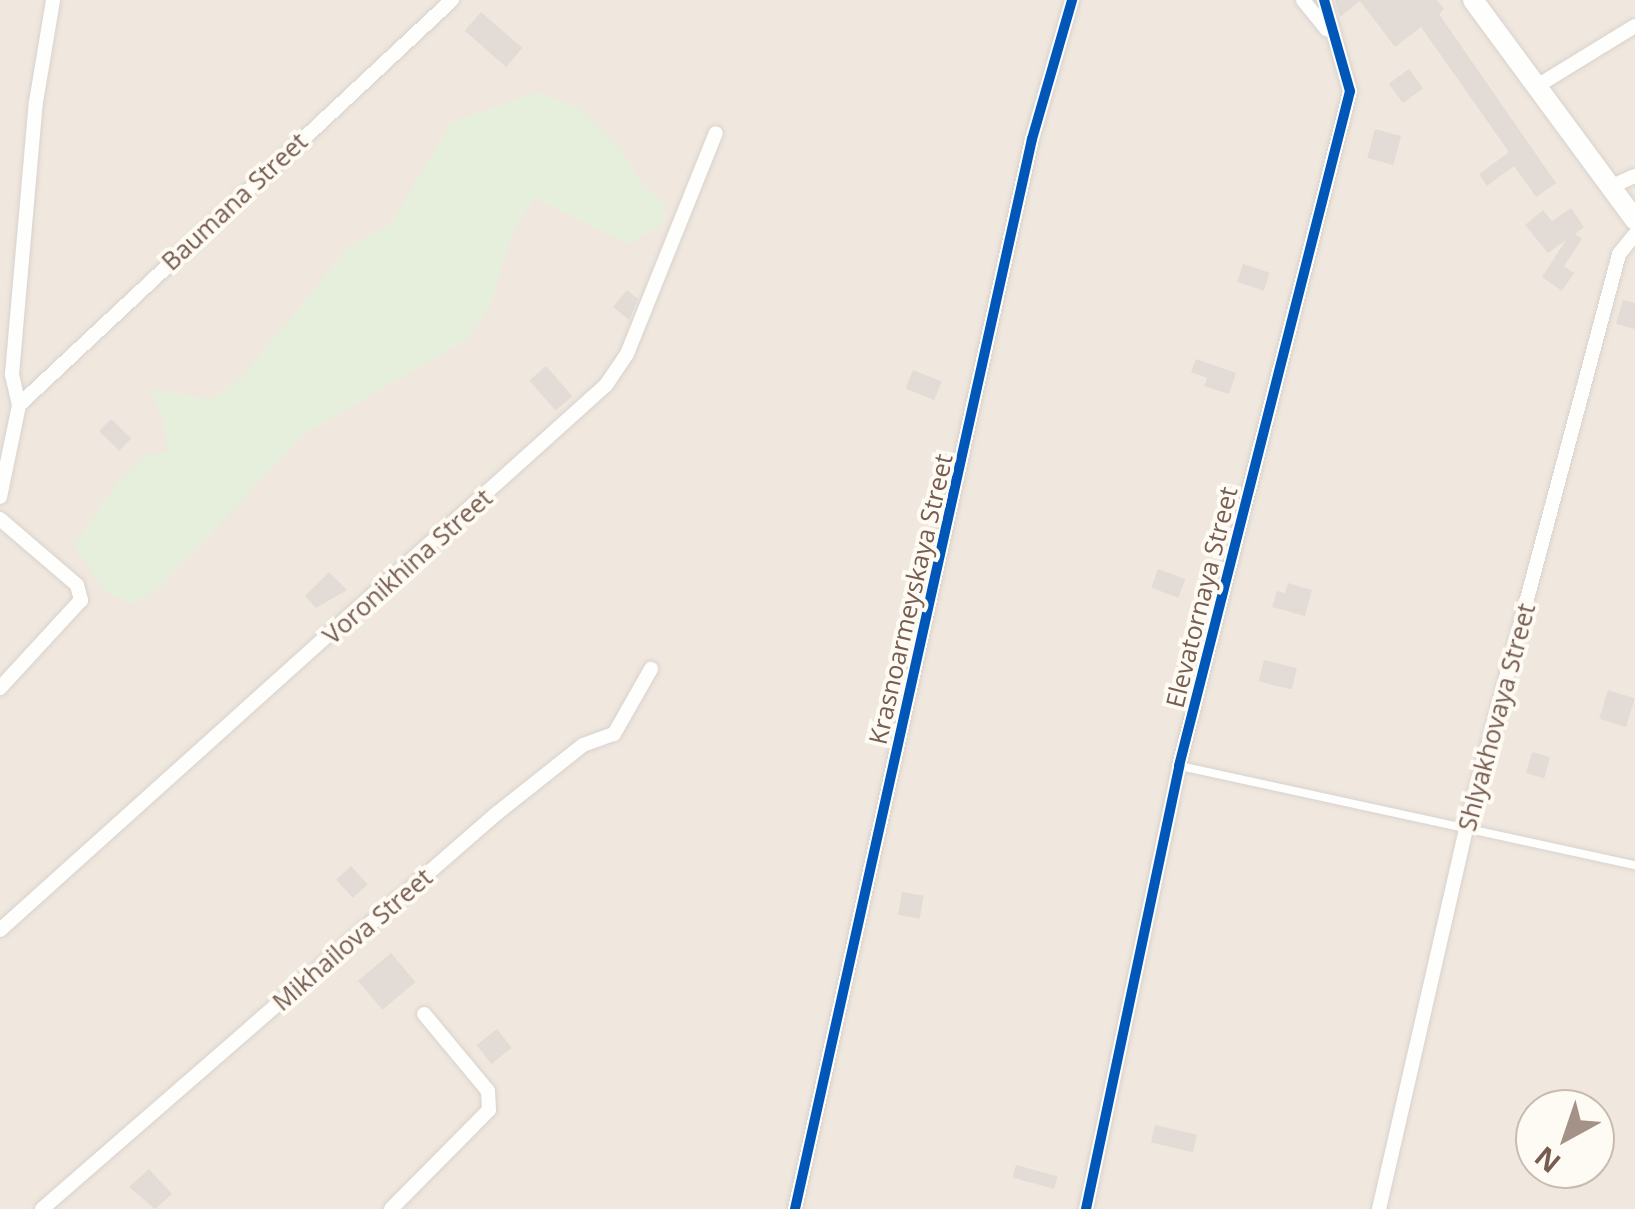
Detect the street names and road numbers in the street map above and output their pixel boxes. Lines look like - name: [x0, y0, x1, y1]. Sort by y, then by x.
- street label: Baumana Street: [155, 126, 313, 276]
- street label: Krasnoarmeyskaya Street: [862, 451, 958, 747]
- street label: Voronikhina Street: [316, 482, 498, 650]
- street label: Elevatornaya Street: [1159, 483, 1243, 711]
- street label: Shlyakhovaya Street: [1451, 600, 1541, 834]
- street label: Mikhailova Street: [266, 862, 438, 1016]

